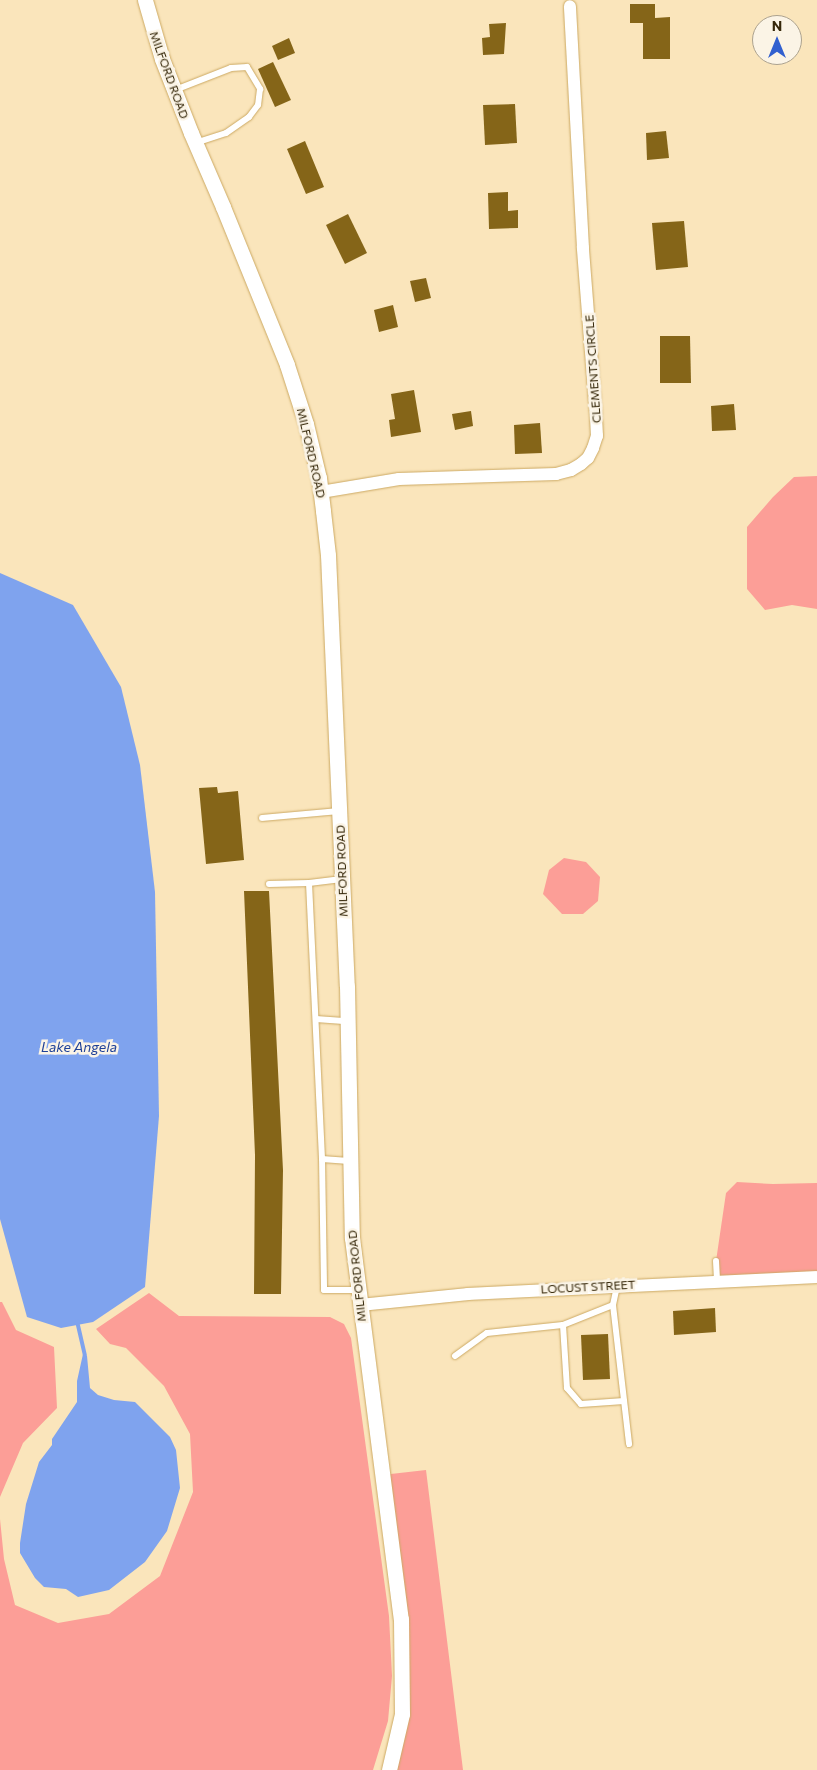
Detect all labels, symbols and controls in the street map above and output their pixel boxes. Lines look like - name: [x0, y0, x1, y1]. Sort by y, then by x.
- north arrow: [752, 15, 802, 65]
- text: N: [772, 17, 782, 34]
- street label: MILFORD ROAD: [147, 29, 191, 121]
- street label: CLEMENTS CIRCLE: [582, 314, 604, 424]
- street label: MILFORD ROAD: [294, 407, 328, 499]
- street label: MILFORD ROAD: [333, 825, 351, 917]
- water label: Lake Angela: [41, 1039, 117, 1055]
- street label: MILFORD ROAD: [345, 1230, 369, 1322]
- street label: LOCUST STREET: [540, 1277, 636, 1297]

